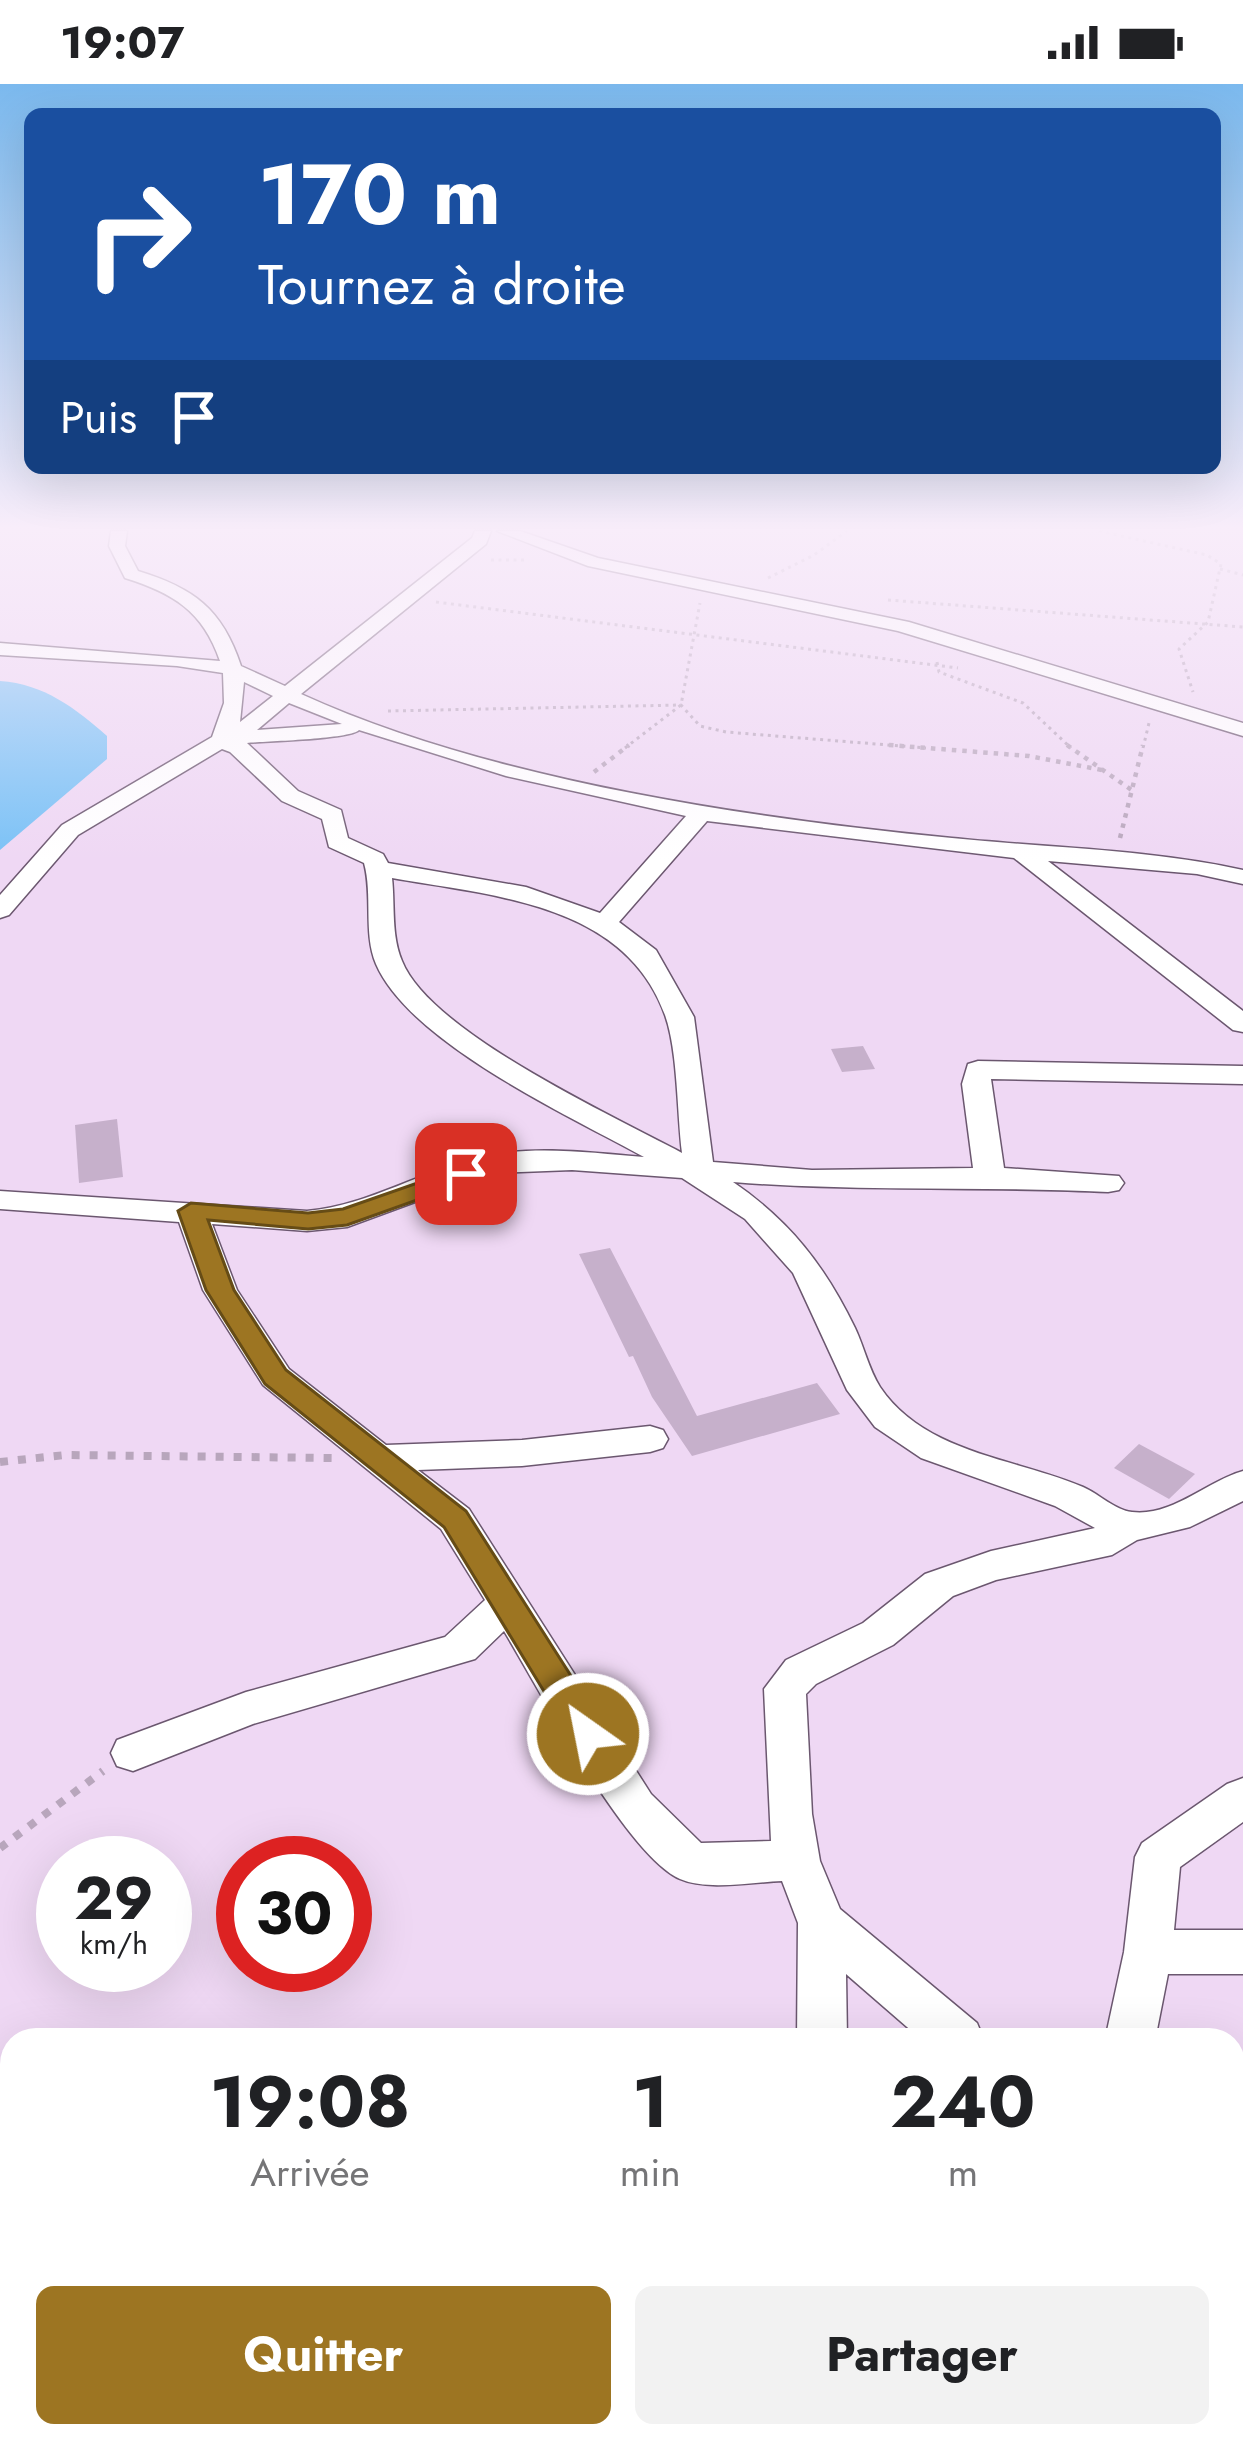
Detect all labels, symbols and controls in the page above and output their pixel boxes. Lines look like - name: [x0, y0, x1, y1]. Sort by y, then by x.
- text: 19:07: [60, 10, 184, 75]
- text: 170 m: [258, 134, 501, 256]
- icon: right: [60, 156, 216, 312]
- text: Tournez à droite: [258, 246, 626, 324]
- icon: arrive: [161, 384, 227, 450]
- text: Puis: [60, 385, 137, 450]
- pin: [415, 1123, 517, 1225]
- icon: arrive: [433, 1141, 499, 1207]
- position arrow: [525, 1671, 651, 1797]
- speed limit sign: 30: [216, 1836, 372, 1992]
- text: 29: [74, 1855, 154, 1942]
- text: km/h: [80, 1922, 148, 1965]
- text: 19:08: [209, 2050, 410, 2154]
- text: 1: [632, 2050, 669, 2154]
- text: 240: [890, 2050, 1035, 2154]
- text: Arrivée: [250, 2144, 370, 2201]
- text: min: [620, 2144, 681, 2201]
- text: m: [948, 2144, 978, 2201]
- button: Quitter: [36, 2286, 611, 2424]
- button: Partager: [635, 2286, 1209, 2424]

